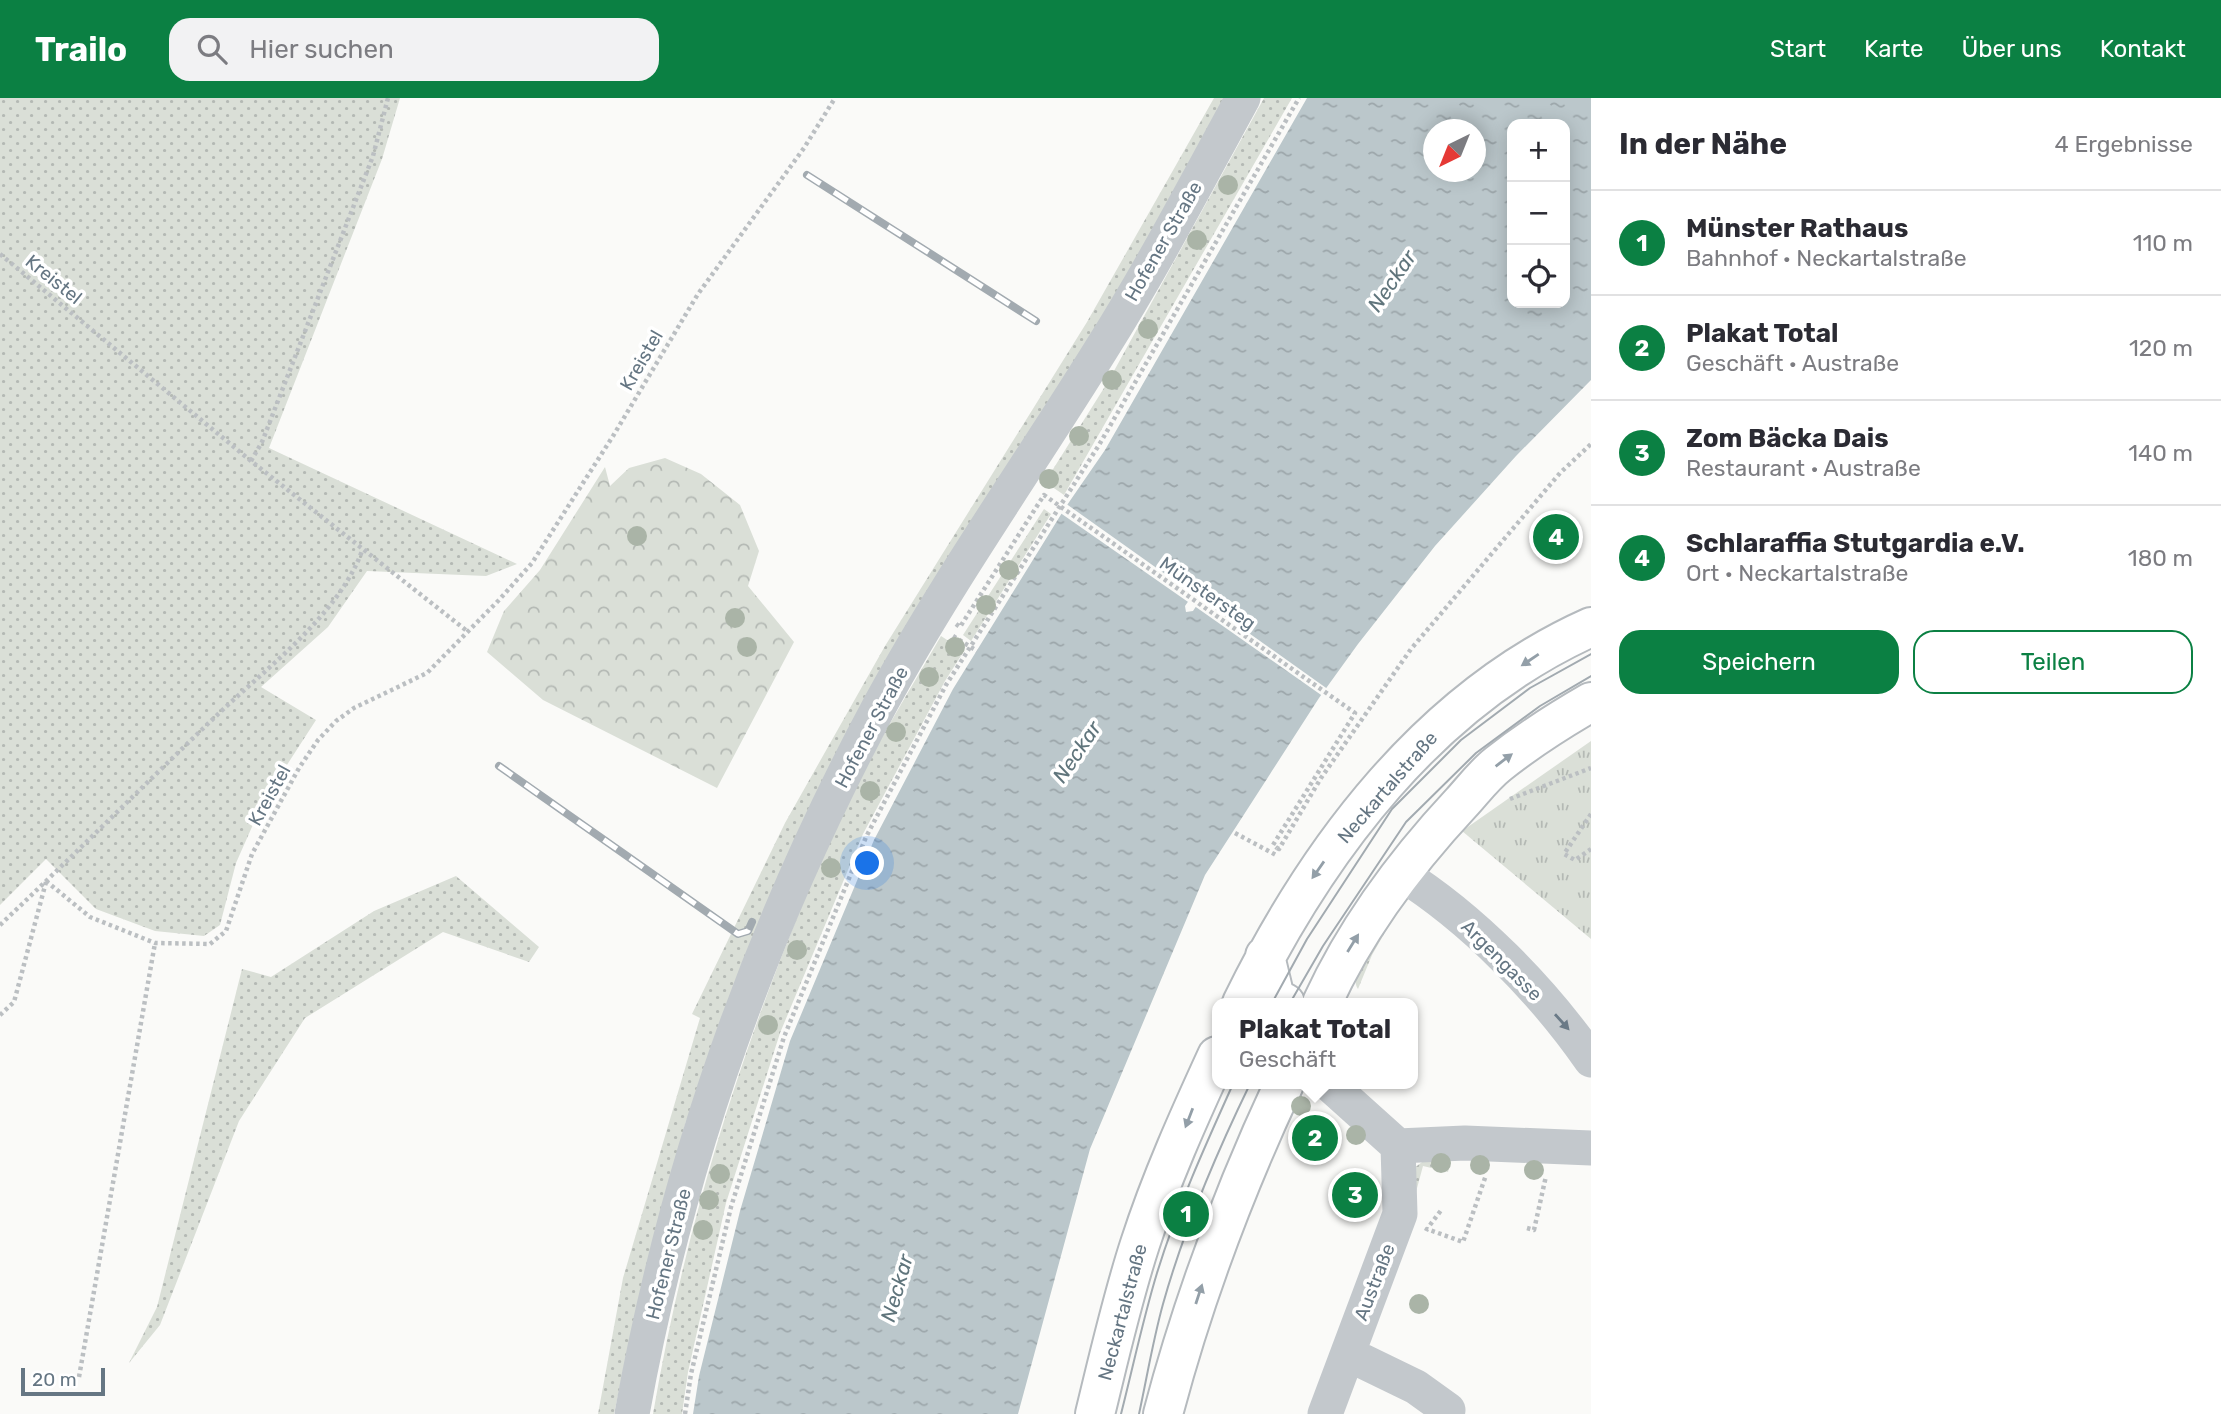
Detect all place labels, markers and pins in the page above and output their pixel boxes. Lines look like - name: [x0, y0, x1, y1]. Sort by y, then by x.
- pin: 4: [1533, 511, 1579, 563]
- pin: 2: [1292, 1112, 1338, 1164]
- pin: 3: [1332, 1169, 1378, 1221]
- pin: 1: [1163, 1188, 1209, 1240]

